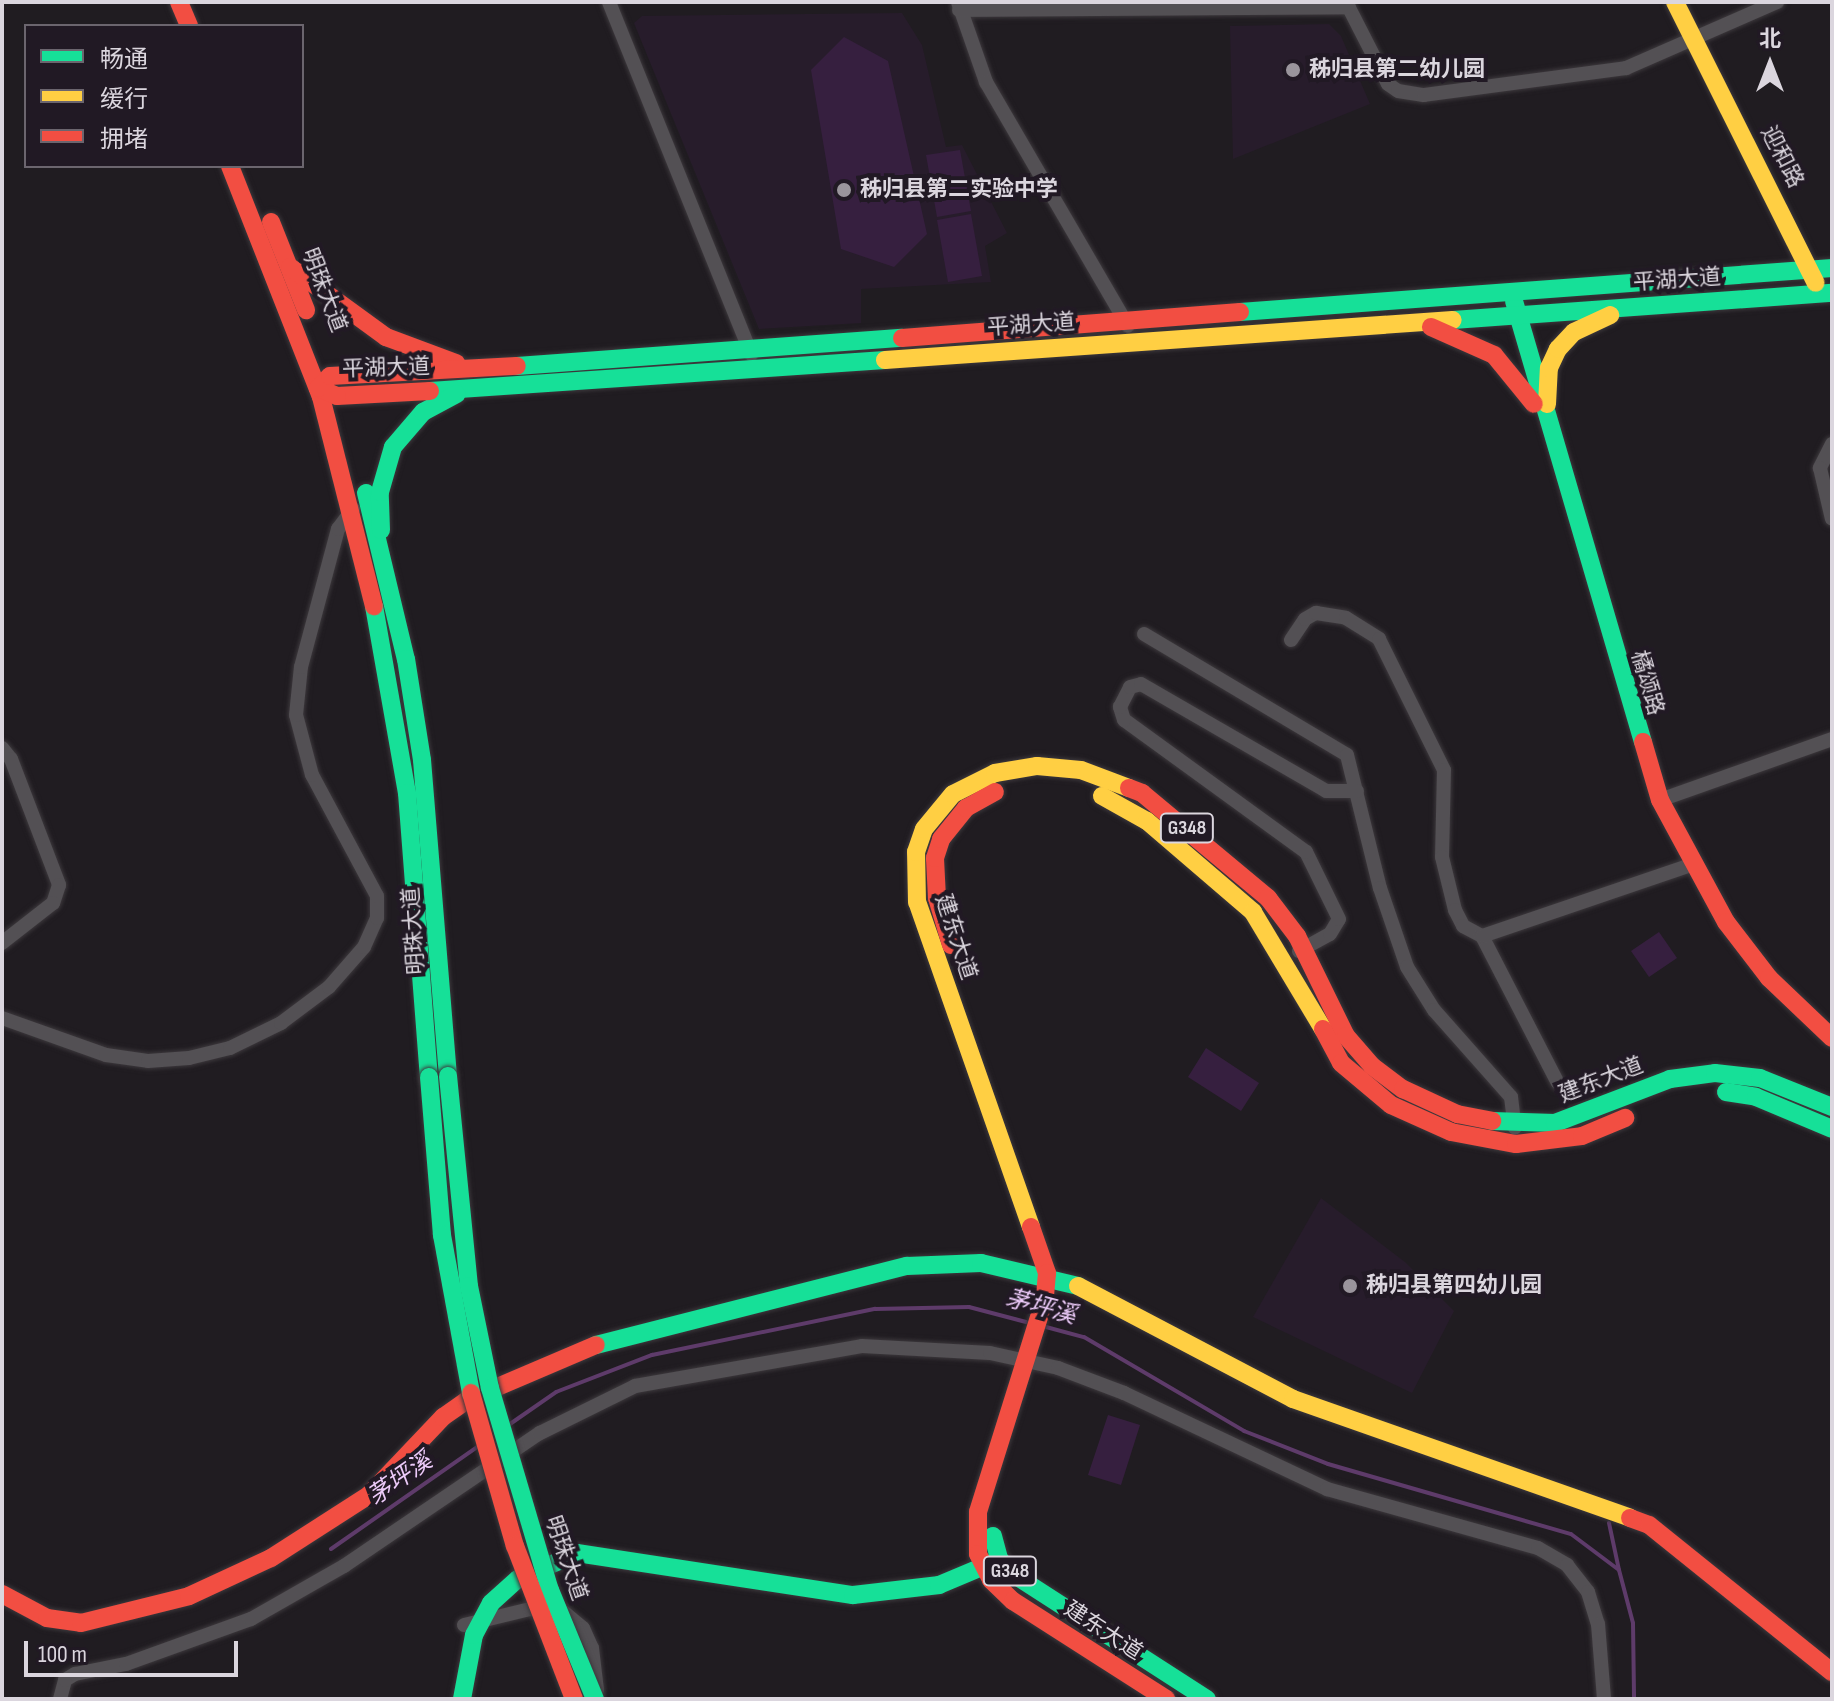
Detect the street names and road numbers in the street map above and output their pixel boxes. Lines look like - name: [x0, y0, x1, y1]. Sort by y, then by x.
- street label: 迎和路: [1755, 122, 1809, 192]
- street label: 明珠大道: [296, 244, 352, 336]
- street label: 平湖大道: [1632, 264, 1722, 296]
- street label: 平湖大道: [986, 309, 1076, 341]
- street label: 平湖大道: [342, 353, 430, 383]
- street label: 橘颂路: [1625, 648, 1669, 718]
- road number: G348: [1159, 812, 1215, 844]
- street label: 明珠大道: [398, 886, 430, 976]
- street label: 建东大道: [930, 891, 982, 983]
- street label: 建东大道: [1555, 1052, 1647, 1108]
- street label: 明珠大道: [539, 1512, 593, 1604]
- road number: G348: [982, 1555, 1038, 1587]
- street label: 建东大道: [1059, 1596, 1147, 1666]

